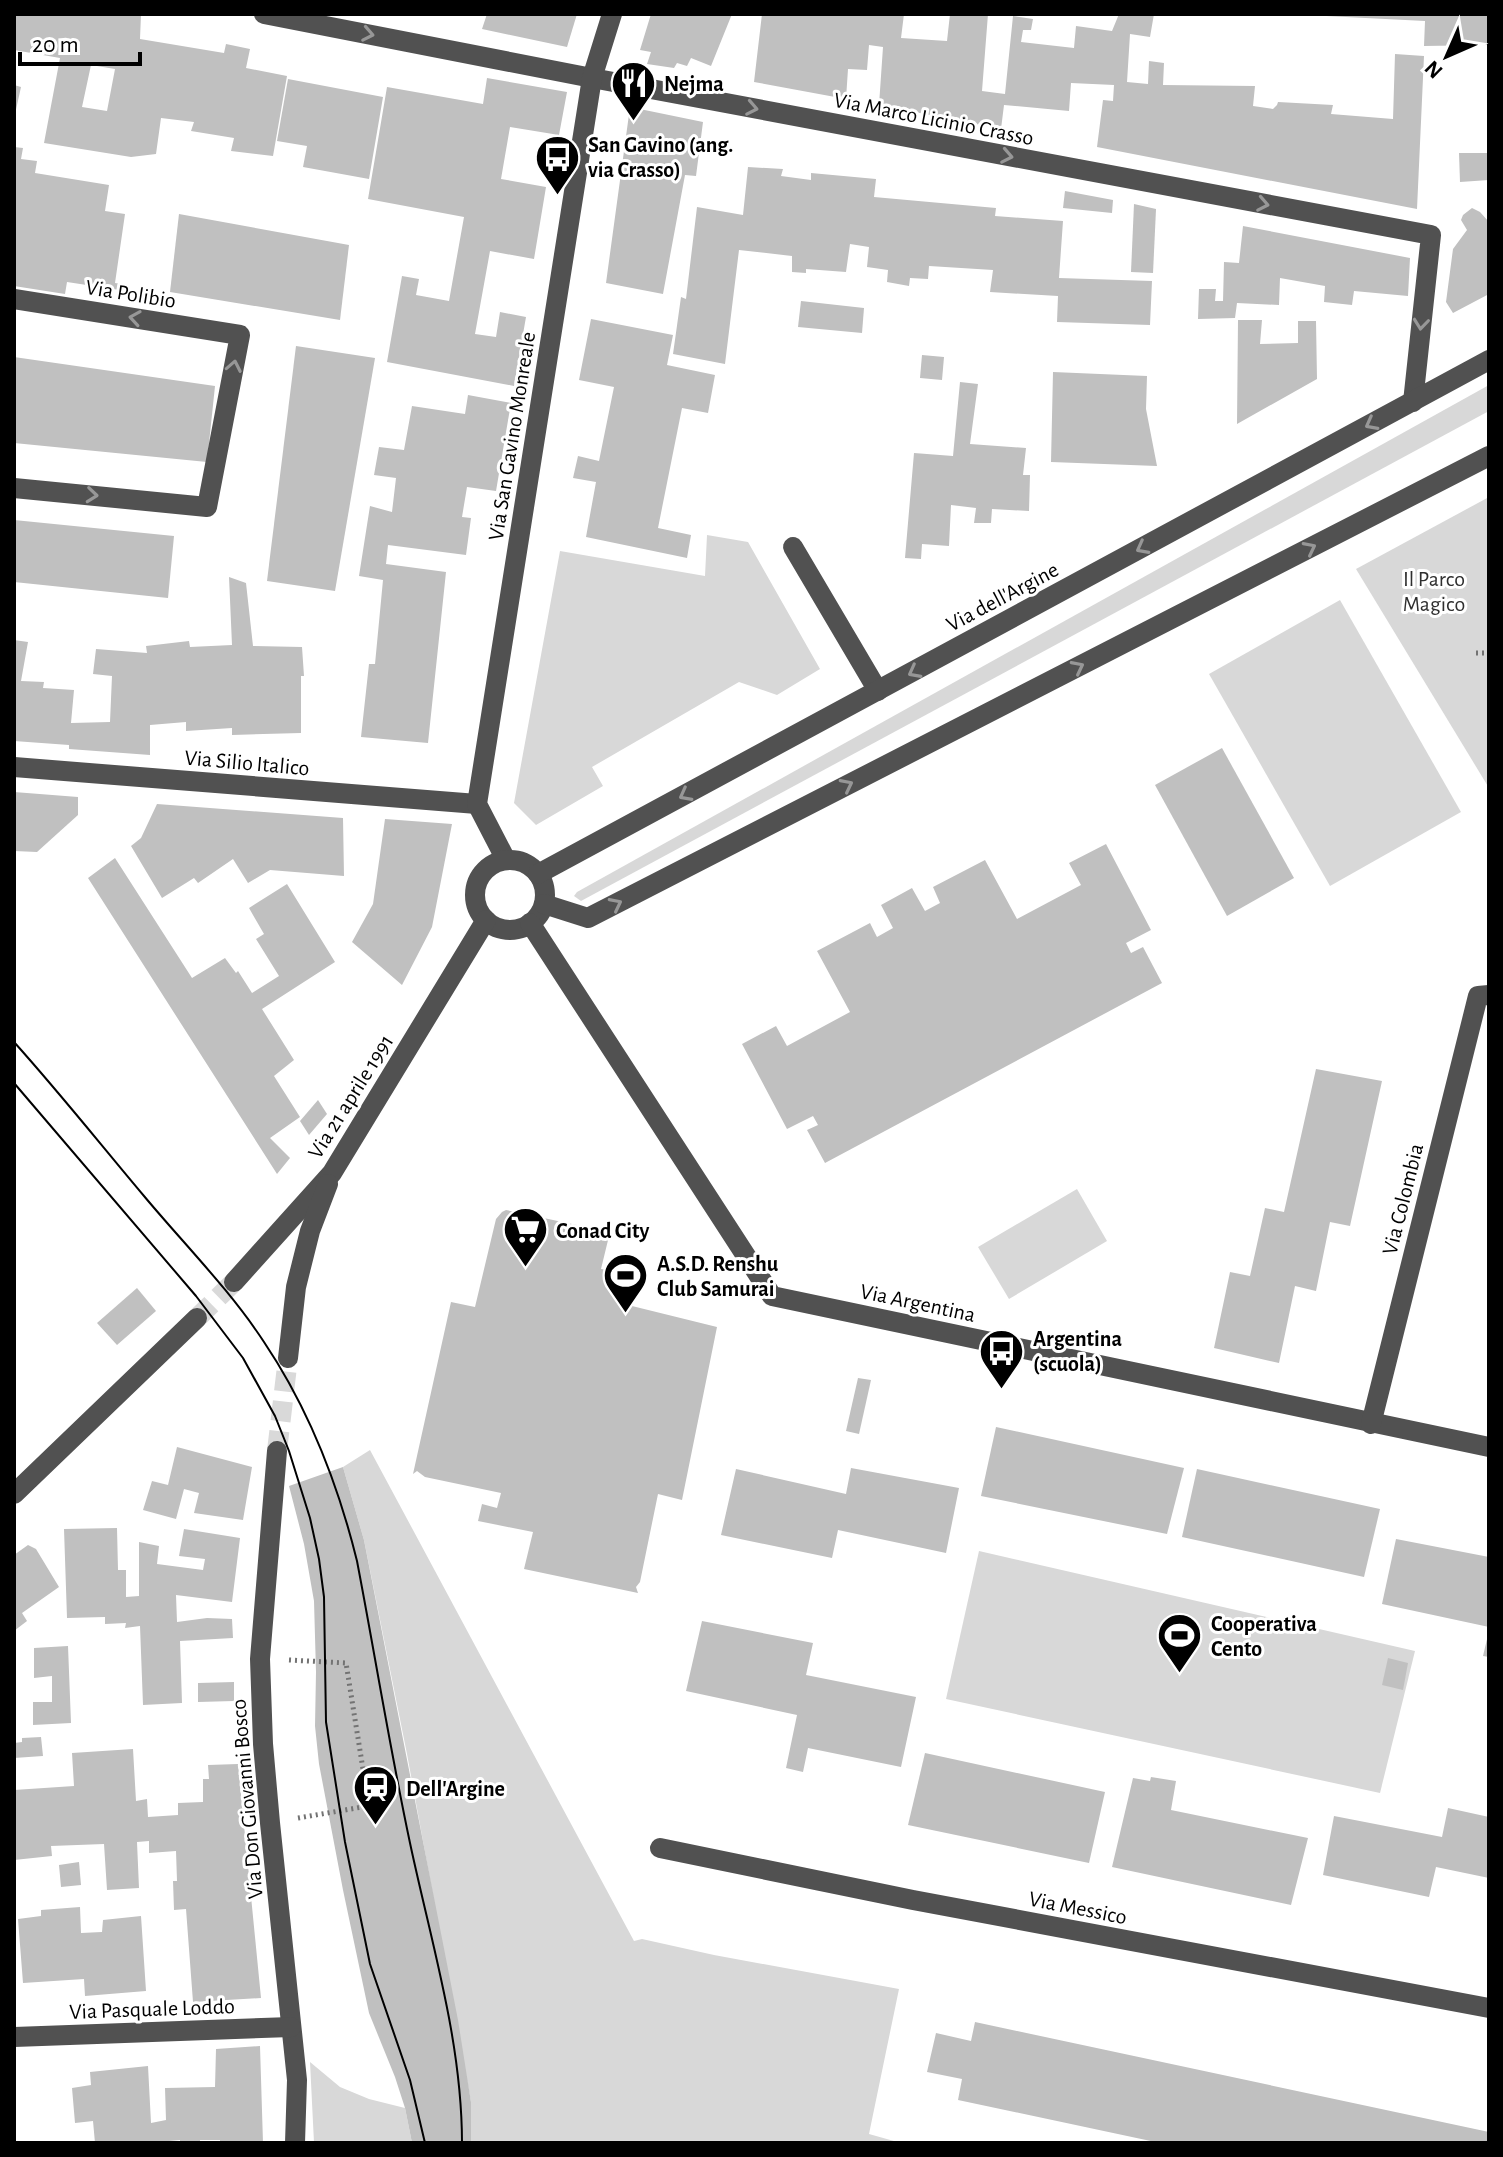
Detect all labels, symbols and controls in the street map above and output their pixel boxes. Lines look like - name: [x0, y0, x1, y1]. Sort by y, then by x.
- scale bar: [20, 16, 140, 66]
- north arrow: [1407, 16, 1487, 96]
- one-way arrow: [361, 25, 375, 42]
- text: 20 m: [32, 33, 79, 57]
- text: N: [1420, 56, 1447, 83]
- restaurant icon: Nejma: [609, 59, 657, 122]
- place label: Nejma: [664, 73, 724, 96]
- street label: Via Marco Licinio Crasso: [832, 89, 1036, 149]
- one-way arrow: [745, 99, 758, 116]
- bus stop icon: San Gavino (ang. via Crasso): [533, 133, 581, 196]
- place label: San Gavino (ang. via Crasso): [588, 134, 733, 181]
- one-way arrow: [1000, 147, 1013, 164]
- one-way arrow: [1256, 194, 1269, 211]
- street label: Via Polibio: [84, 276, 178, 312]
- one-way arrow: [128, 311, 142, 328]
- one-way arrow: [1413, 318, 1430, 331]
- street label: Via San Gavino Monreale: [485, 330, 539, 542]
- one-way arrow: [225, 359, 242, 373]
- one-way arrow: [1365, 414, 1380, 430]
- one-way arrow: [86, 487, 99, 504]
- one-way arrow: [1136, 538, 1151, 553]
- one-way arrow: [1301, 542, 1316, 558]
- street label: Via dell'Argine: [943, 558, 1062, 636]
- park label: Il Parco Magico: [1403, 568, 1465, 615]
- one-way arrow: [1070, 661, 1085, 676]
- one-way arrow: [908, 662, 922, 677]
- street label: Via Silio Italico: [184, 747, 310, 779]
- one-way arrow: [839, 780, 854, 795]
- one-way arrow: [679, 785, 694, 801]
- one-way arrow: [607, 898, 622, 914]
- street label: Via 21 aprile 1991: [304, 1031, 398, 1162]
- street label: Via Colombia: [1379, 1141, 1427, 1257]
- supermarket icon: Conad City: [501, 1206, 549, 1269]
- place label: Conad City: [556, 1220, 649, 1243]
- sports icon: A.S.D. Renshu Club Samurai: [602, 1252, 650, 1315]
- place label: A.S.D. Renshu Club Samurai: [657, 1253, 779, 1300]
- street label: Via Argentina: [858, 1280, 977, 1326]
- bus stop icon: Argentina (scuola): [978, 1327, 1026, 1390]
- place label: Argentina (scuola): [1033, 1328, 1122, 1375]
- sports icon: Cooperativa Cento: [1156, 1612, 1204, 1675]
- place label: Cooperativa Cento: [1211, 1613, 1317, 1660]
- street label: Via Don Giovanni Bosco: [227, 1698, 267, 1900]
- station icon: Dell'Argine: [351, 1764, 399, 1827]
- place label: Dell'Argine: [406, 1778, 505, 1800]
- street label: Via Messico: [1027, 1888, 1129, 1928]
- street label: Via Pasquale Loddo: [69, 1995, 235, 2023]

